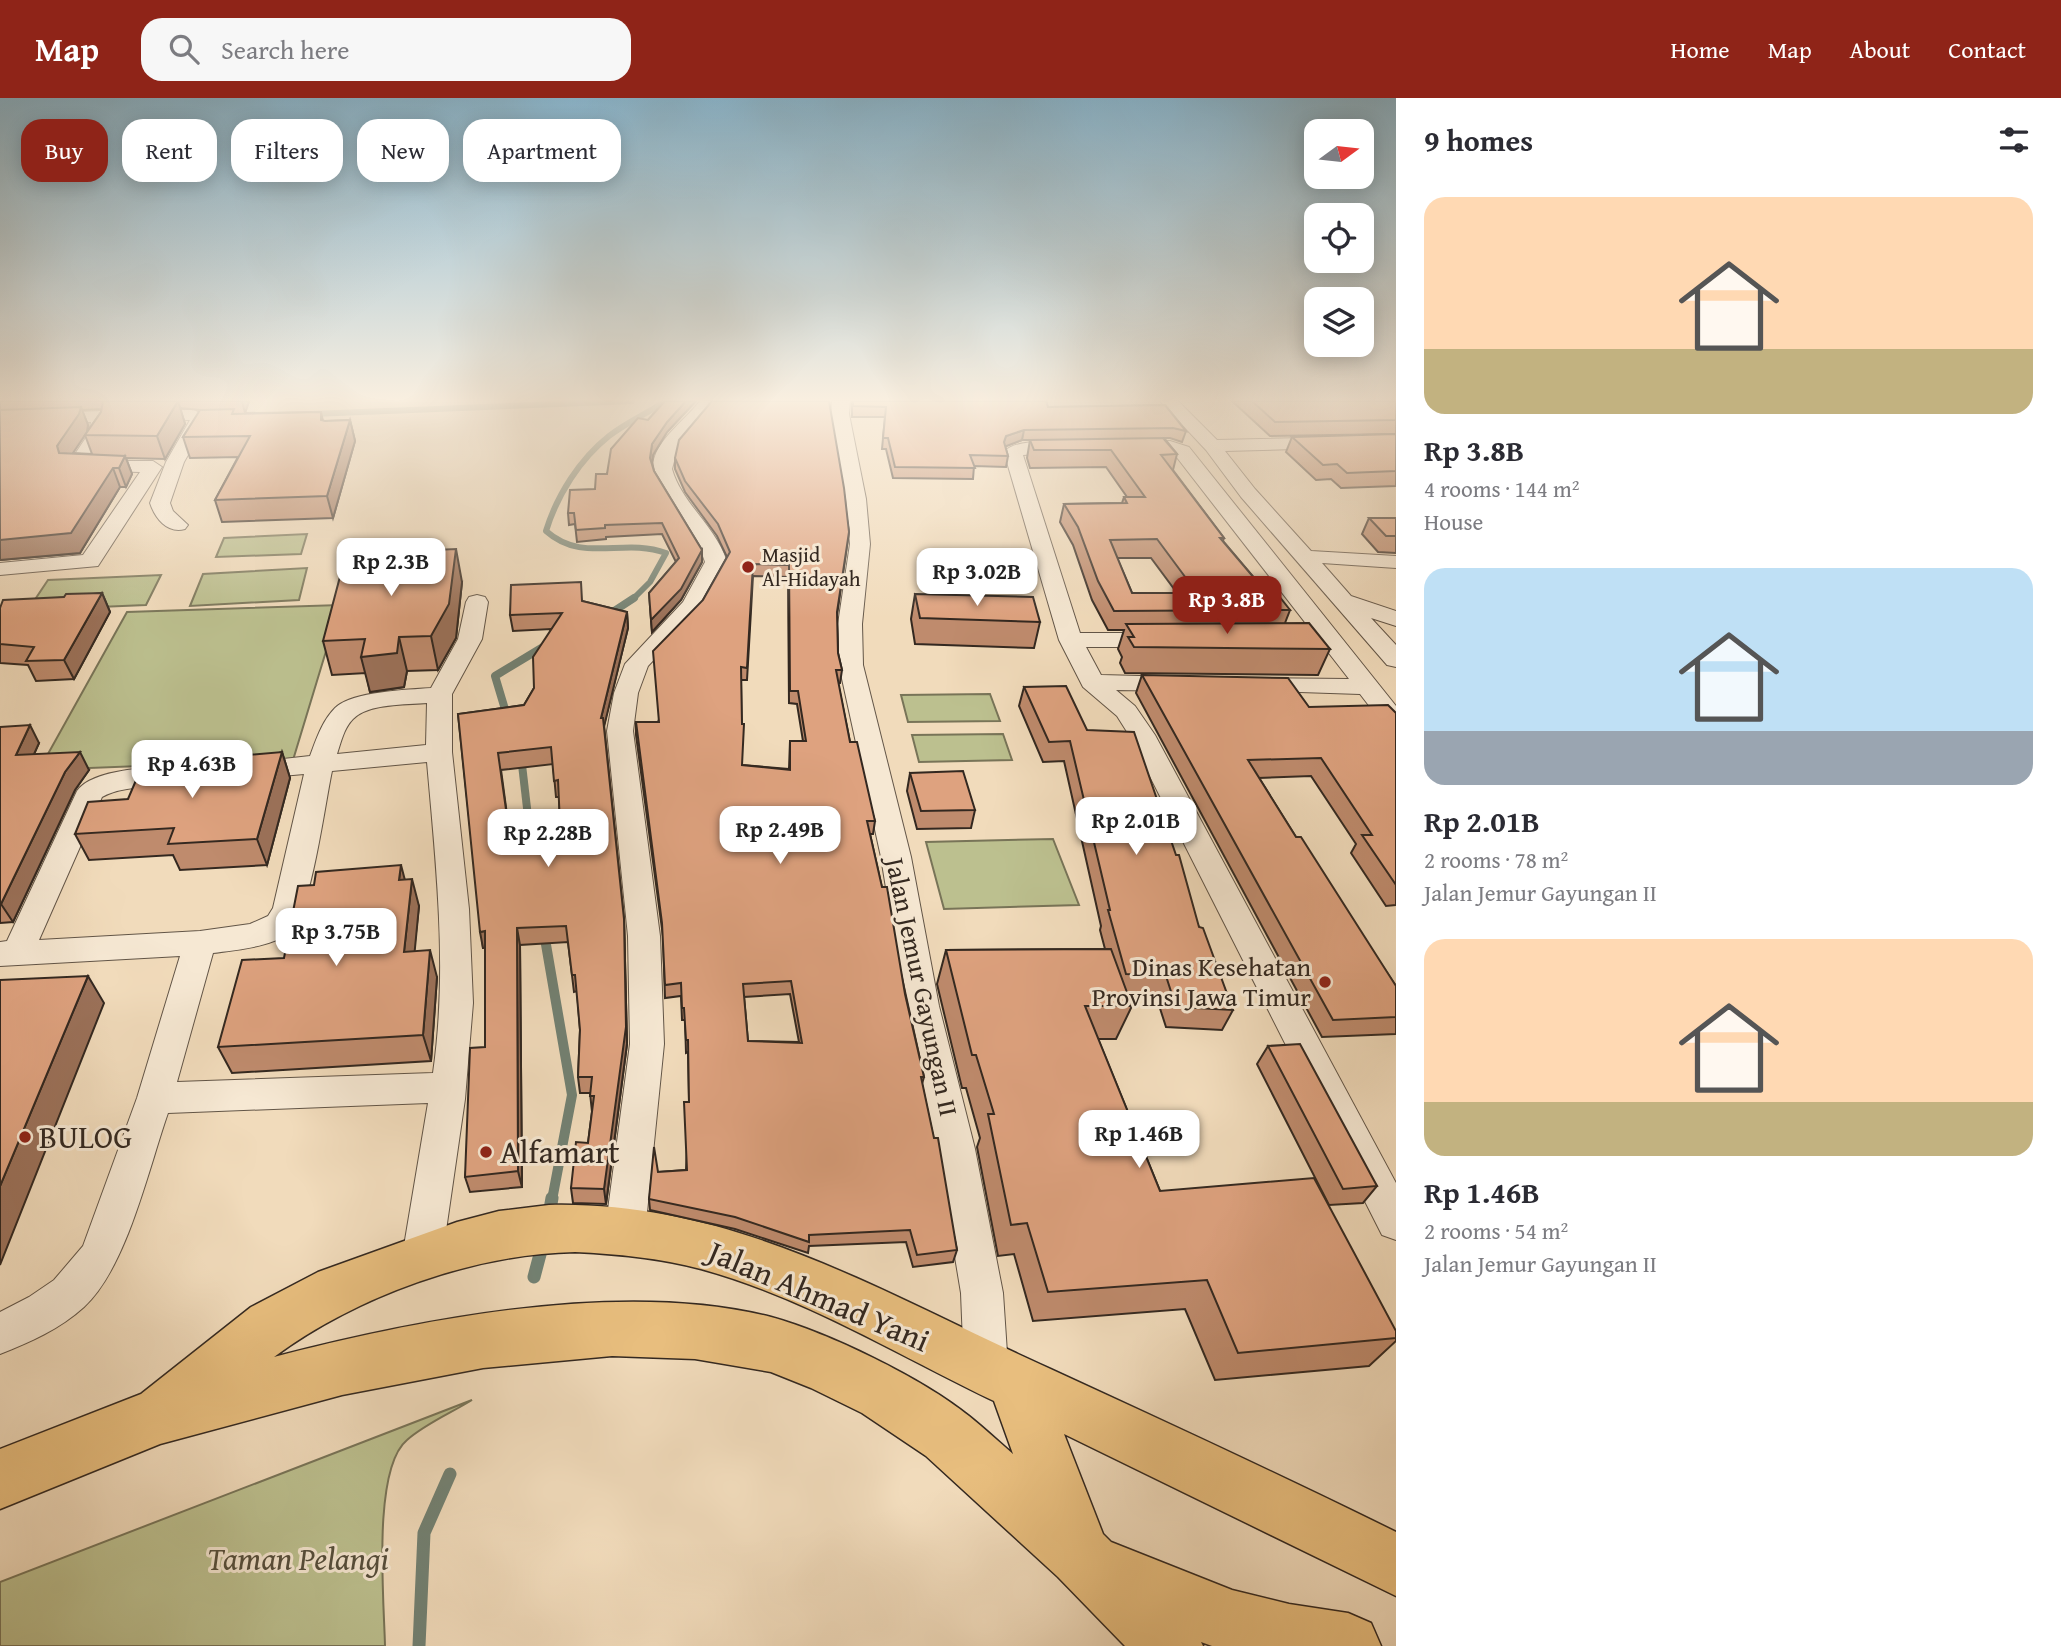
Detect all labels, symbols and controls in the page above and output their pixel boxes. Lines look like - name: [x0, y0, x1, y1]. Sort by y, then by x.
- search box: [141, 18, 631, 81]
- text: Map: [35, 25, 99, 73]
- icon: search: [165, 30, 203, 68]
- text: Search here: [221, 30, 349, 69]
- text: Home: [1671, 32, 1730, 67]
- text: Map: [1768, 32, 1812, 67]
- text: About: [1850, 32, 1910, 67]
- text: Contact: [1948, 32, 2026, 67]
- text: 9 homes: [1424, 118, 1533, 162]
- chip: Buy: [21, 119, 108, 182]
- chip: Rent: [122, 119, 217, 182]
- chip: Filters: [231, 119, 343, 182]
- chip: New: [357, 119, 449, 182]
- chip: Apartment: [463, 119, 621, 182]
- north arrow: [1304, 119, 1374, 189]
- map controls: [1304, 119, 1374, 357]
- icon: filters: [1995, 121, 2033, 159]
- button: locate: [1304, 203, 1374, 273]
- icon: home: [1666, 243, 1792, 369]
- button: layers: [1304, 287, 1374, 357]
- text: Rp 3.8B: [1424, 428, 1524, 472]
- text: 4 rooms · 144 m²: [1424, 472, 1579, 505]
- text: House: [1424, 505, 1483, 538]
- pin: Rp 2.3B: [326, 538, 456, 598]
- place label: Masjid Al-Hidayah: [762, 539, 861, 594]
- text: Rp 2.3B: [353, 544, 429, 577]
- pin: Rp 3.02B: [905, 548, 1049, 608]
- text: Rp 3.02B: [933, 554, 1021, 587]
- marker: Masjid Al-Hidayah: [740, 559, 756, 575]
- pin: Rp 3.8B: [1162, 576, 1292, 636]
- text: Rp 3.8B: [1189, 582, 1265, 615]
- icon: home: [1666, 614, 1792, 740]
- pin: Rp 4.63B: [120, 740, 264, 800]
- text: Rp 4.63B: [148, 746, 236, 779]
- pin: Rp 2.01B: [1064, 798, 1208, 857]
- text: Rp 2.01B: [1424, 799, 1540, 843]
- text: Rp 2.01B: [1092, 803, 1180, 836]
- pin: Rp 2.49B: [708, 806, 852, 866]
- pin: Rp 2.28B: [476, 810, 620, 869]
- text: Rp 2.49B: [736, 812, 824, 845]
- text: Rp 2.28B: [504, 815, 592, 848]
- text: 2 rooms · 78 m²: [1424, 843, 1568, 876]
- street label: Jalan Jemur Gayungan II: [875, 851, 969, 1120]
- text: Jalan Jemur Gayungan II: [1424, 876, 1657, 909]
- pin: Rp 3.75B: [264, 908, 408, 968]
- text: Rp 3.75B: [292, 914, 380, 947]
- place label: Dinas Kesehatan Provinsi Jawa Timur: [1092, 947, 1311, 1016]
- marker: Dinas Kesehatan Provinsi Jawa Timur: [1317, 974, 1333, 990]
- icon: home: [1666, 985, 1792, 1111]
- pin: Rp 1.46B: [1067, 1110, 1211, 1170]
- place label: BULOG: [39, 1113, 132, 1160]
- text: Rp 1.46B: [1095, 1116, 1183, 1149]
- place label: Alfamart: [500, 1128, 620, 1175]
- marker: BULOG: [17, 1129, 33, 1145]
- marker: Alfamart: [478, 1144, 494, 1160]
- text: Rp 1.46B: [1424, 1170, 1540, 1214]
- text: 2 rooms · 54 m²: [1424, 1214, 1568, 1247]
- street label: Jalan Ahmad Yani: [697, 1226, 937, 1363]
- text: Jalan Jemur Gayungan II: [1424, 1247, 1657, 1280]
- park label: Taman Pelangi: [207, 1535, 389, 1582]

